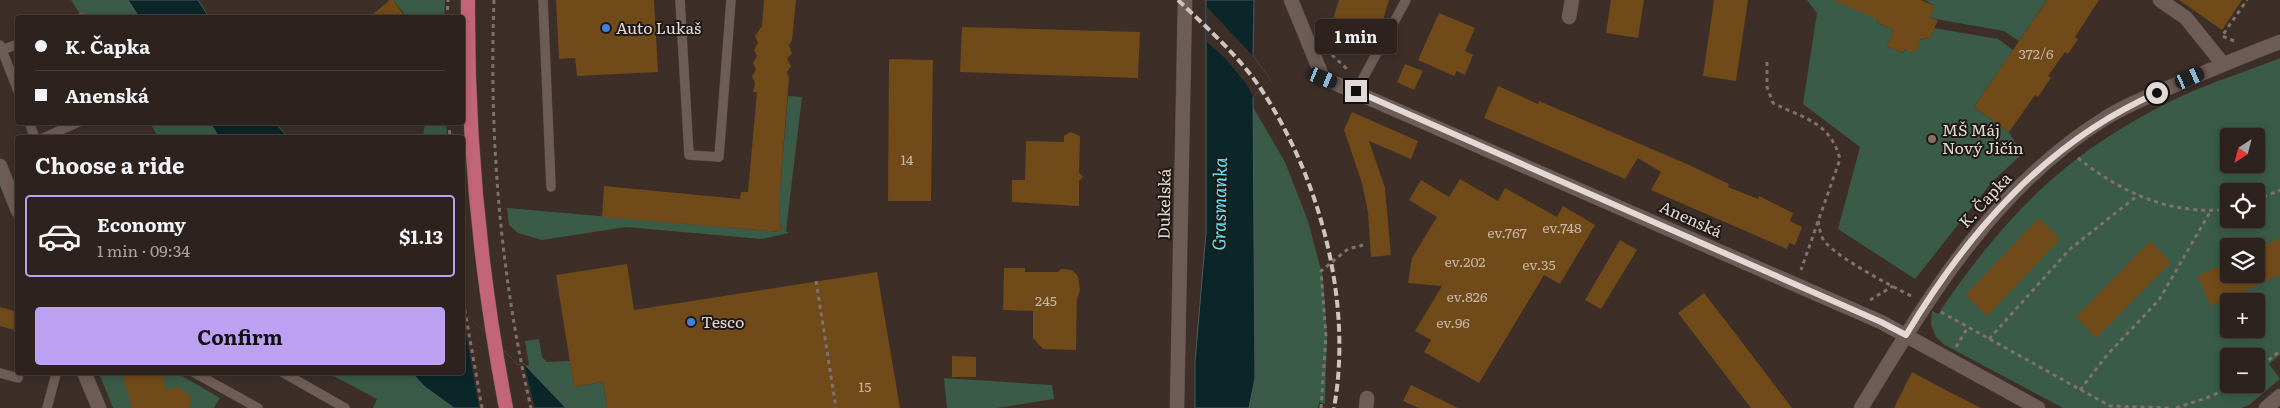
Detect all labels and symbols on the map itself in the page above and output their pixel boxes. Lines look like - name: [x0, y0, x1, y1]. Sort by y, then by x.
- place label: Auto Lukaš: [616, 15, 701, 39]
- callout: 1 min: [1315, 18, 1397, 54]
- marker: Auto Lukaš: [600, 22, 612, 34]
- house number: 372/6: [2019, 43, 2054, 63]
- car: [1306, 65, 1339, 91]
- car: [2173, 65, 2206, 91]
- route end: [1345, 80, 1367, 102]
- route start: [2146, 82, 2168, 104]
- place label: MŠ Máj Nový Jičín: [1942, 117, 2024, 159]
- north arrow: [2220, 128, 2265, 172]
- marker: MŠ Máj Nový Jičín: [1926, 133, 1938, 145]
- house number: 14: [901, 149, 914, 169]
- water label: Grasmanka: [1204, 156, 1233, 251]
- street label: K. Čapka: [1952, 166, 2017, 232]
- street label: Dukelská: [1150, 168, 1176, 240]
- street label: Anenská: [1656, 194, 1727, 243]
- house number: ev.748: [1542, 217, 1582, 237]
- house number: ev.767: [1487, 222, 1527, 242]
- house number: ev.202: [1445, 251, 1485, 271]
- house number: ev.35: [1522, 254, 1556, 274]
- house number: ev.826: [1447, 286, 1488, 306]
- house number: 245: [1035, 290, 1057, 310]
- place label: Tesco: [701, 309, 744, 333]
- house number: ev.96: [1436, 312, 1470, 332]
- marker: Tesco: [685, 316, 697, 328]
- house number: 15: [859, 376, 871, 396]

